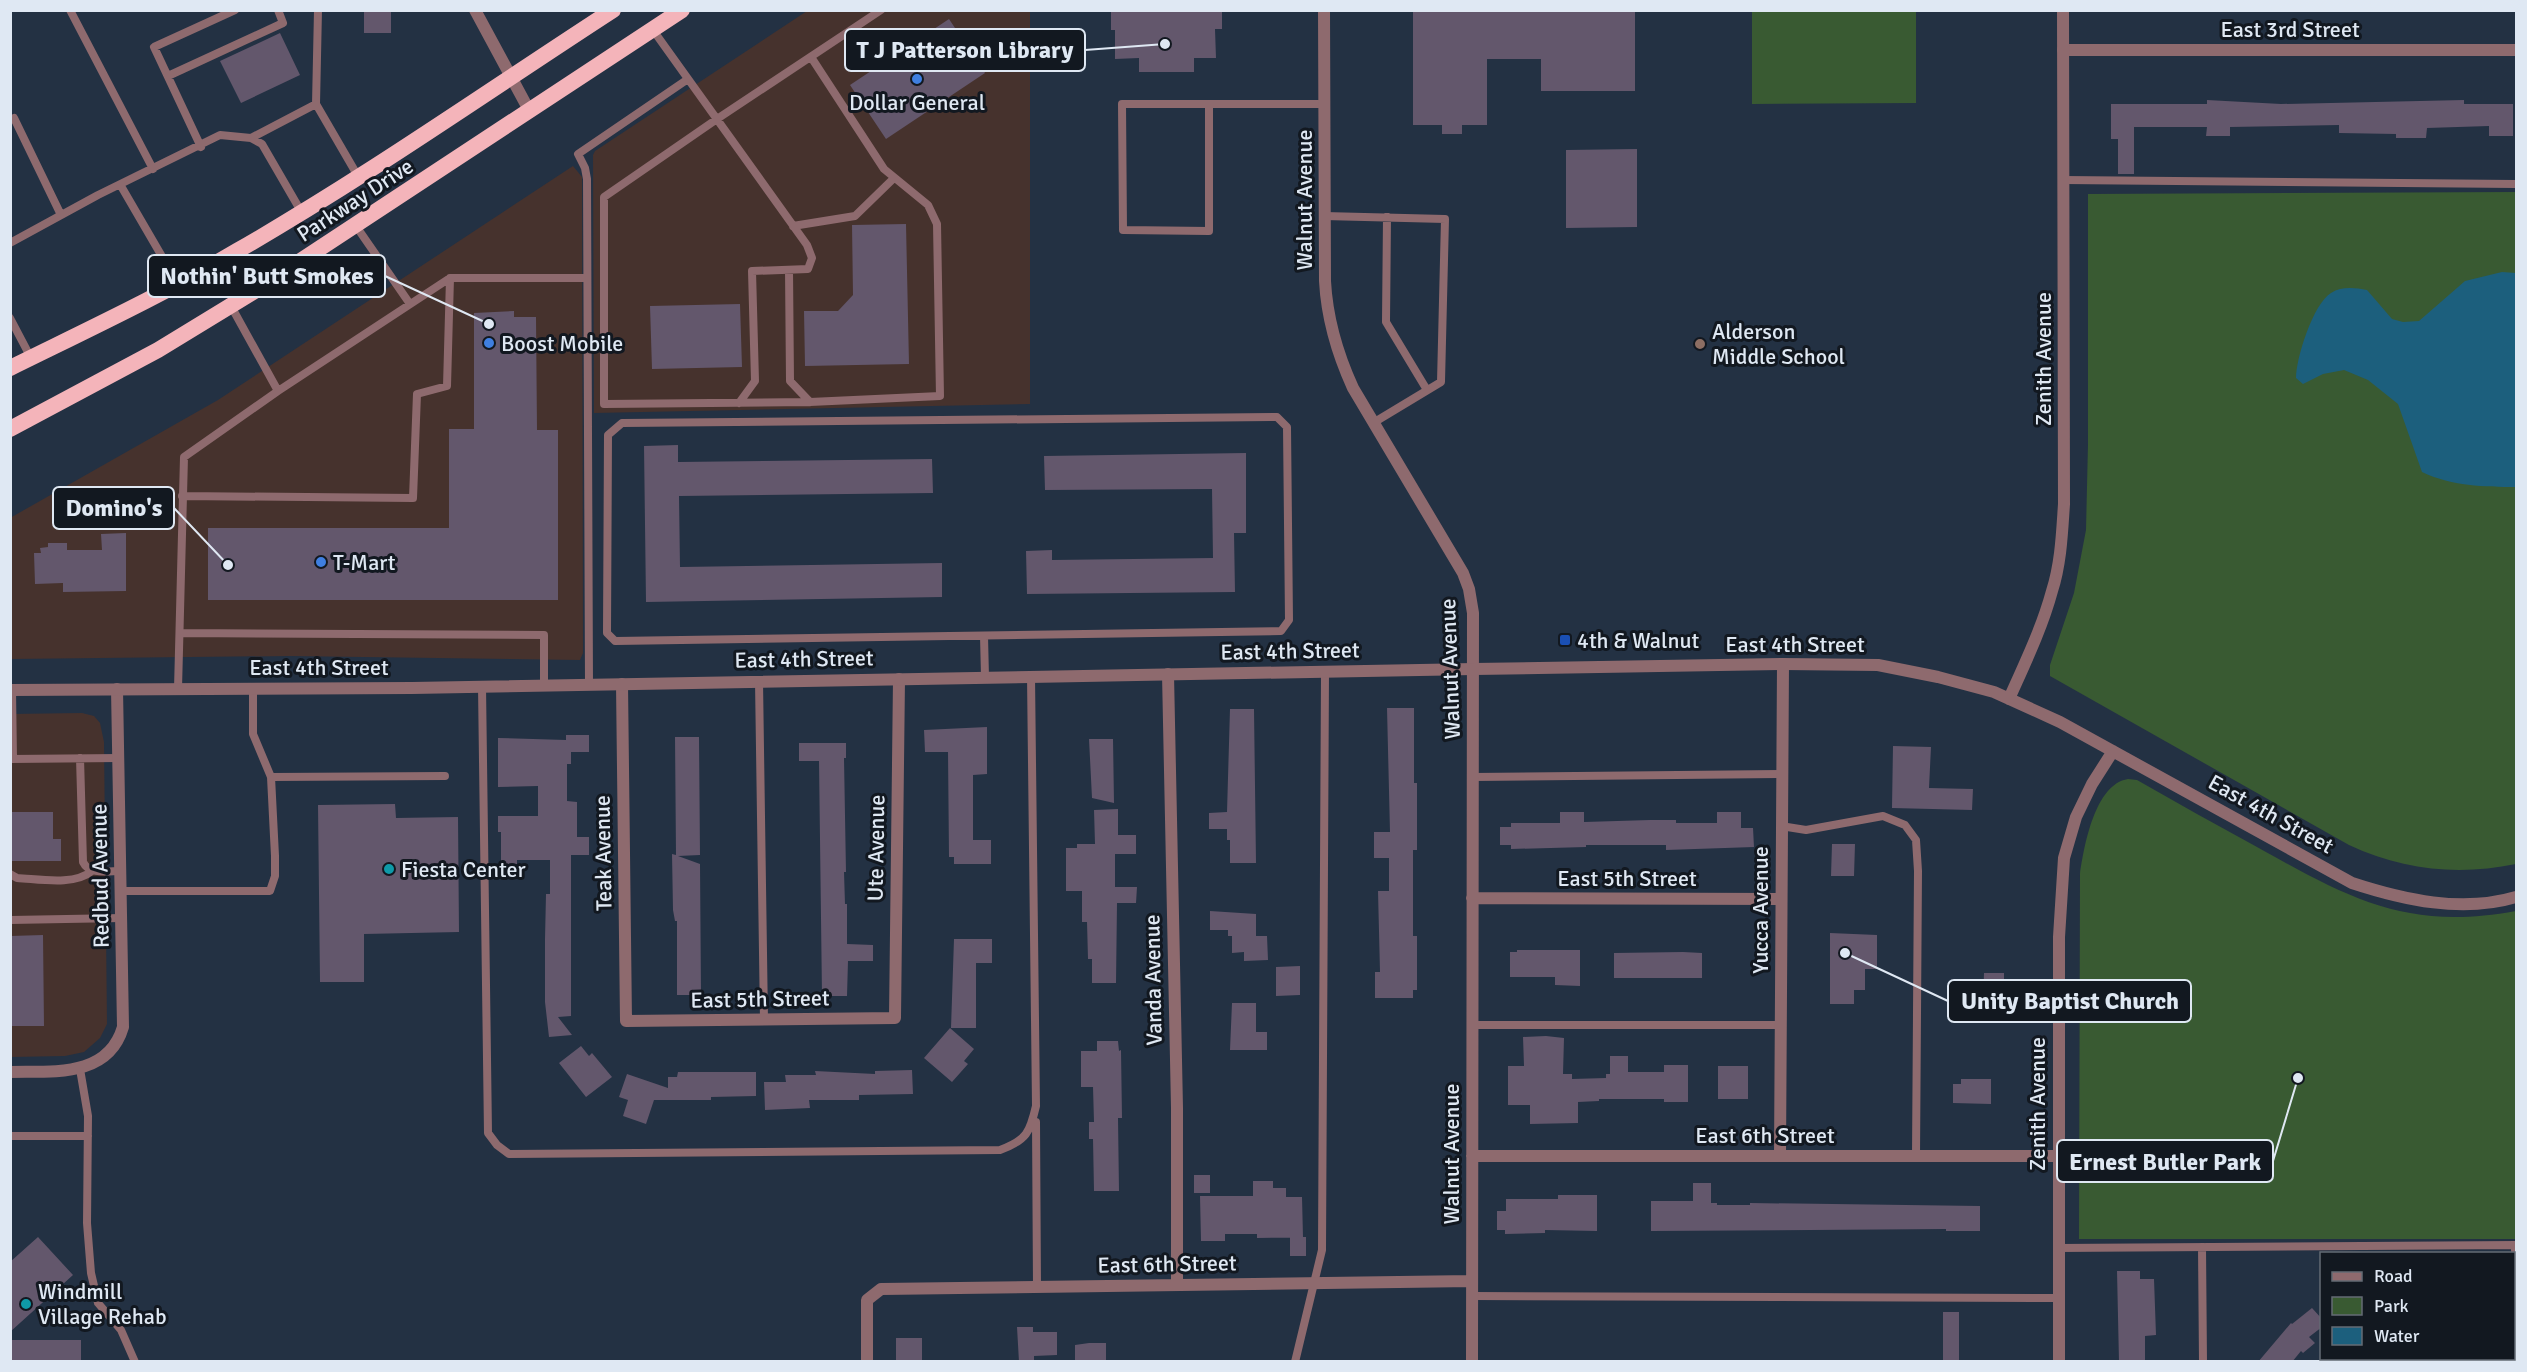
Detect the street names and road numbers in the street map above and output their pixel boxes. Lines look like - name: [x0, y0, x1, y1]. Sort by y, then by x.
- street label: East 3rd Street: [2220, 16, 2360, 43]
- street label: Walnut Avenue: [1291, 130, 1318, 270]
- street label: Parkway Drive: [292, 152, 418, 248]
- street label: Zenith Avenue: [2030, 292, 2057, 426]
- street label: Walnut Avenue: [1434, 598, 1466, 740]
- street label: East 4th Street: [1725, 631, 1865, 658]
- street label: East 4th Street: [1220, 636, 1360, 666]
- street label: East 4th Street: [734, 644, 874, 674]
- street label: East 4th Street: [249, 654, 389, 681]
- street label: East 4th Street: [2204, 768, 2339, 860]
- street label: Ute Avenue: [862, 794, 890, 902]
- street label: Teak Avenue: [588, 795, 618, 911]
- street label: Redbud Avenue: [85, 804, 115, 948]
- street label: Yucca Avenue: [1747, 846, 1774, 974]
- street label: East 5th Street: [1557, 865, 1697, 892]
- street label: Vanda Avenue: [1138, 914, 1168, 1046]
- street label: East 5th Street: [690, 984, 830, 1014]
- street label: Zenith Avenue: [2024, 1037, 2051, 1171]
- street label: Walnut Avenue: [1438, 1084, 1465, 1224]
- street label: East 6th Street: [1695, 1122, 1835, 1149]
- street label: East 6th Street: [1097, 1249, 1237, 1279]

